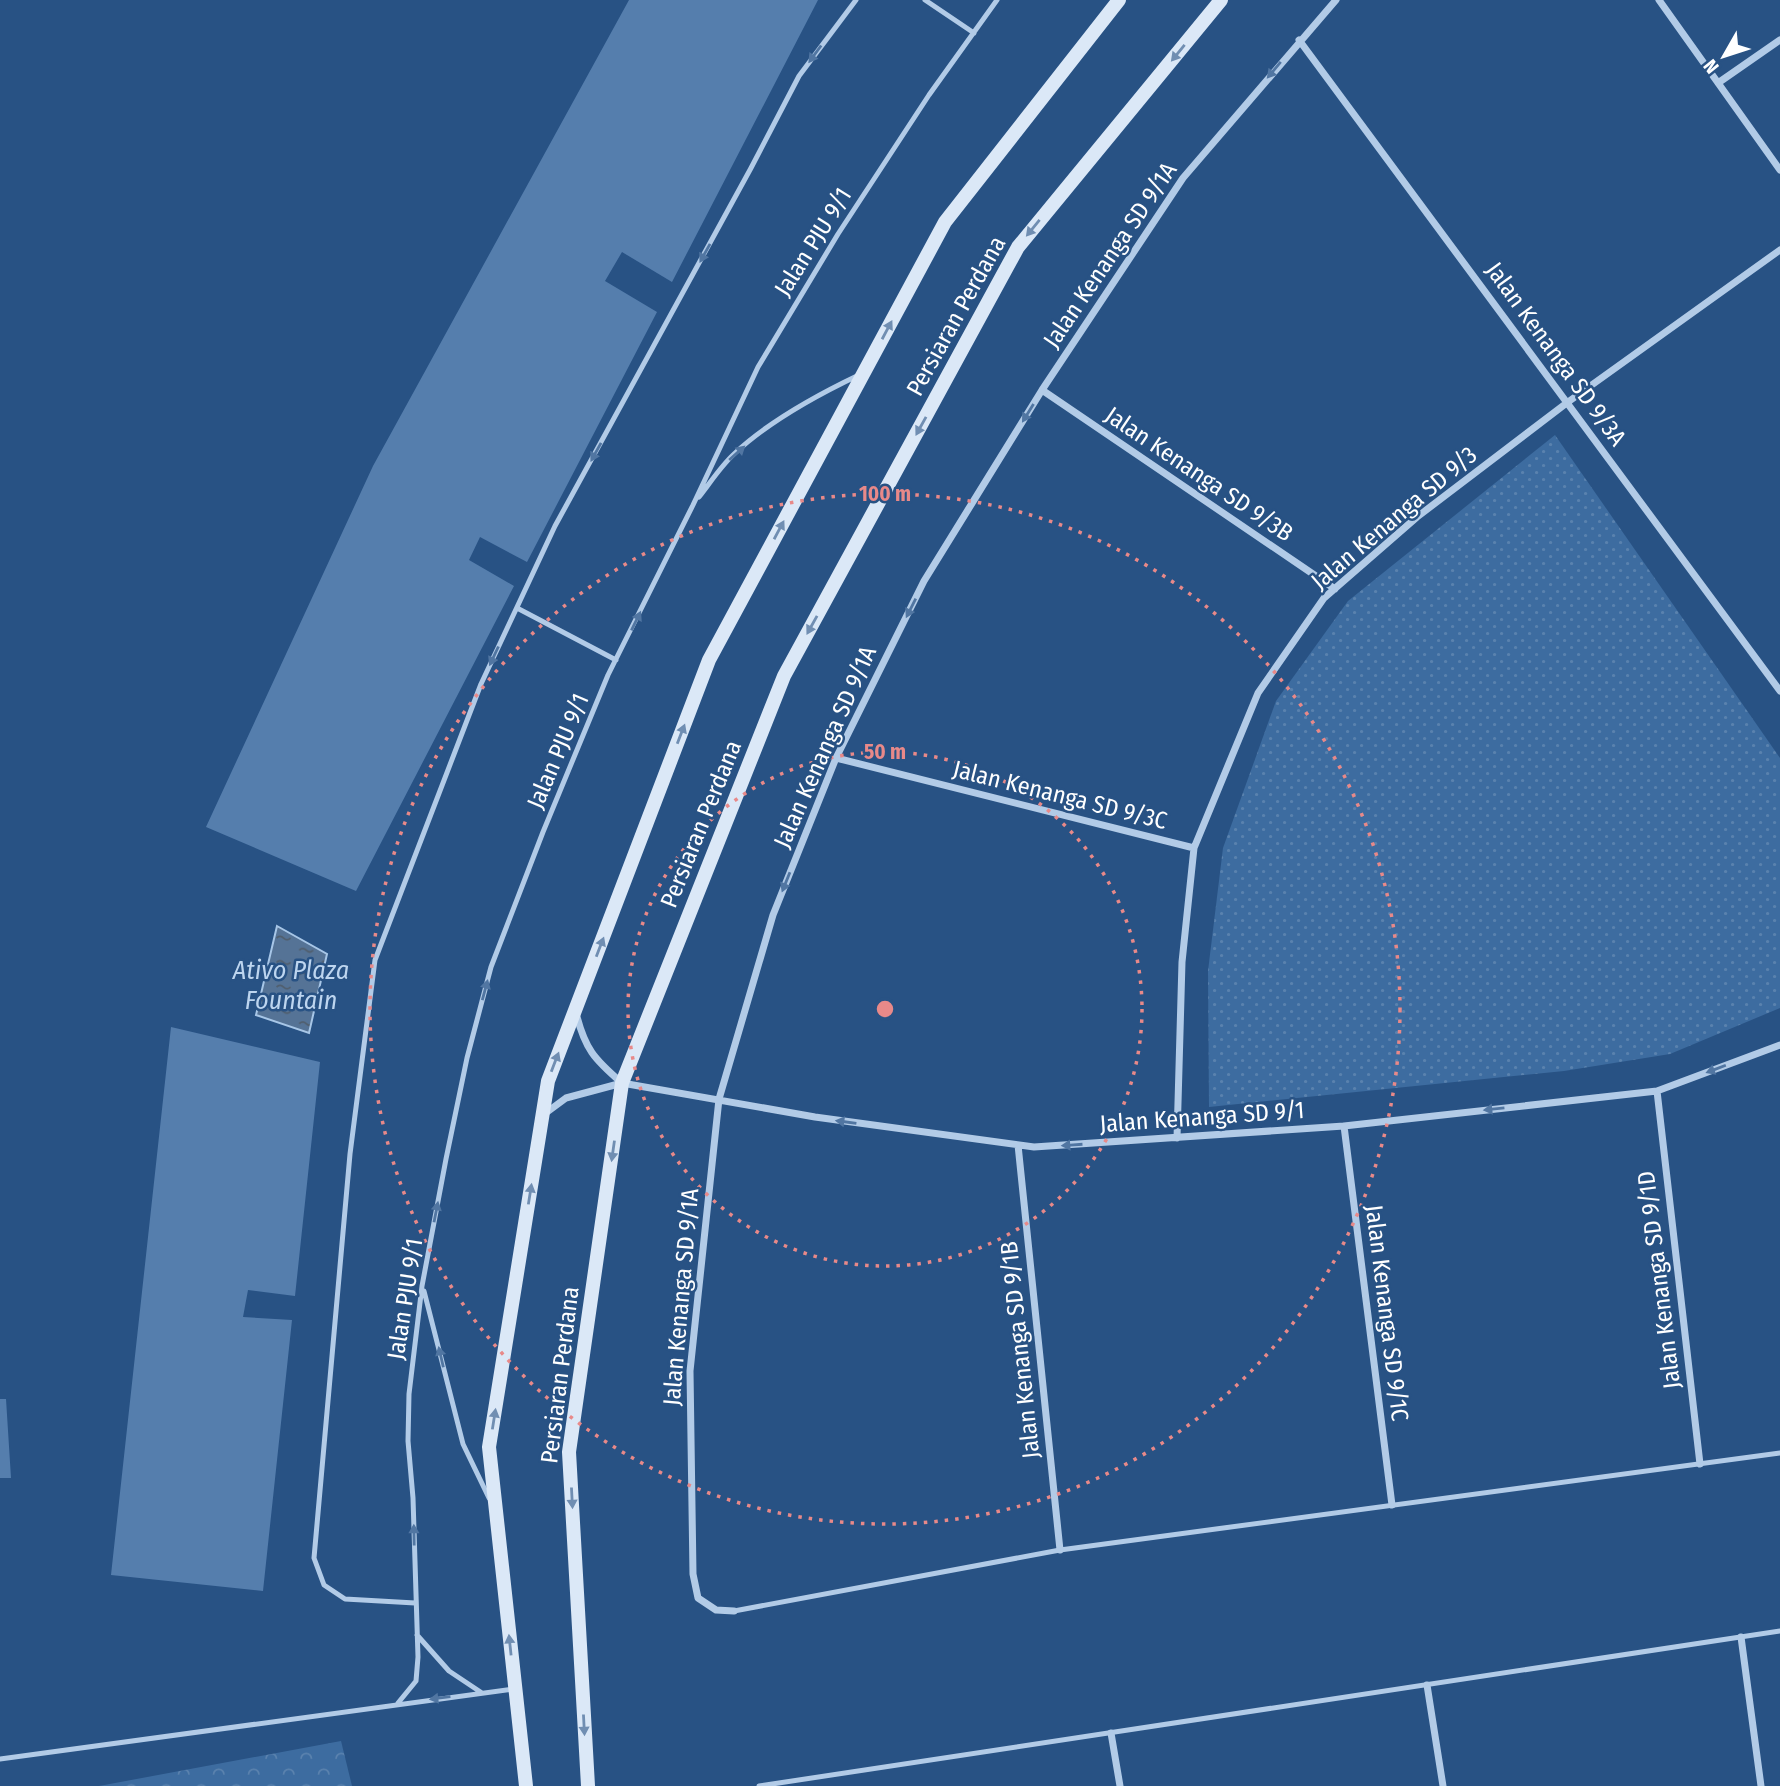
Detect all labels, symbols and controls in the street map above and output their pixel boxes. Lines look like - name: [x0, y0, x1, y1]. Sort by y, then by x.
- north arrow: [1689, 21, 1759, 91]
- one-way arrow: [1171, 44, 1186, 61]
- one-way arrow: [808, 45, 822, 63]
- text: N: [1699, 55, 1724, 78]
- one-way arrow: [1267, 61, 1282, 78]
- street label: Jalan Kenanga SD 9/1A: [1037, 157, 1183, 353]
- street label: Jalan PJU 9/1: [769, 183, 857, 301]
- one-way arrow: [1026, 220, 1041, 237]
- street label: Persiaran Perdana: [901, 231, 1011, 401]
- one-way arrow: [699, 243, 711, 263]
- street label: Jalan Kenanga SD 9/3A: [1480, 257, 1632, 452]
- one-way arrow: [881, 320, 893, 339]
- street label: Jalan Kenanga SD 9/3B: [1100, 401, 1298, 547]
- one-way arrow: [1022, 404, 1035, 423]
- one-way arrow: [915, 416, 927, 436]
- street label: Jalan Kenanga SD 9/3: [1306, 441, 1482, 595]
- one-way arrow: [590, 443, 602, 463]
- one-way arrow: [728, 445, 746, 461]
- text: 100 m: [859, 481, 911, 507]
- one-way arrow: [773, 520, 785, 540]
- one-way arrow: [905, 598, 916, 618]
- one-way arrow: [630, 611, 642, 631]
- one-way arrow: [806, 616, 818, 635]
- street label: Jalan Kenanga SD 9/1A: [768, 641, 882, 852]
- one-way arrow: [489, 646, 500, 666]
- street label: Jalan PJU 9/1: [521, 689, 595, 813]
- one-way arrow: [675, 724, 686, 745]
- street label: Persiaran Perdana: [655, 736, 747, 912]
- text: 50 m: [864, 739, 906, 765]
- street label: Jalan Kenanga SD 9/3C: [950, 755, 1170, 835]
- one-way arrow: [781, 871, 792, 892]
- one-way arrow: [594, 936, 605, 957]
- water label: Ativo Plaza Fountain: [232, 955, 349, 1016]
- one-way arrow: [480, 979, 491, 1001]
- centre of rings: [873, 997, 897, 1021]
- one-way arrow: [550, 1052, 561, 1073]
- one-way arrow: [1706, 1063, 1727, 1074]
- street label: Jalan Kenanga SD 9/1: [1099, 1096, 1305, 1138]
- one-way arrow: [1482, 1104, 1504, 1115]
- one-way arrow: [835, 1116, 857, 1127]
- one-way arrow: [607, 1140, 618, 1162]
- one-way arrow: [1061, 1140, 1083, 1151]
- street label: Jalan Kenanga SD 9/1D: [1632, 1170, 1686, 1390]
- one-way arrow: [525, 1183, 536, 1205]
- street label: Jalan Kenanga SD 9/1A: [658, 1187, 704, 1407]
- one-way arrow: [431, 1201, 442, 1223]
- street label: Jalan Kenanga SD 9/1C: [1360, 1203, 1414, 1423]
- street label: Jalan PJU 9/1: [382, 1236, 428, 1362]
- street label: Jalan Kenanga SD 9/1B: [995, 1240, 1045, 1460]
- street label: Persiaran Perdana: [535, 1285, 585, 1465]
- one-way arrow: [435, 1346, 446, 1368]
- one-way arrow: [489, 1408, 500, 1430]
- one-way arrow: [566, 1487, 577, 1509]
- one-way arrow: [408, 1524, 419, 1546]
- one-way arrow: [505, 1634, 516, 1656]
- one-way arrow: [429, 1693, 451, 1704]
- one-way arrow: [579, 1714, 590, 1736]

